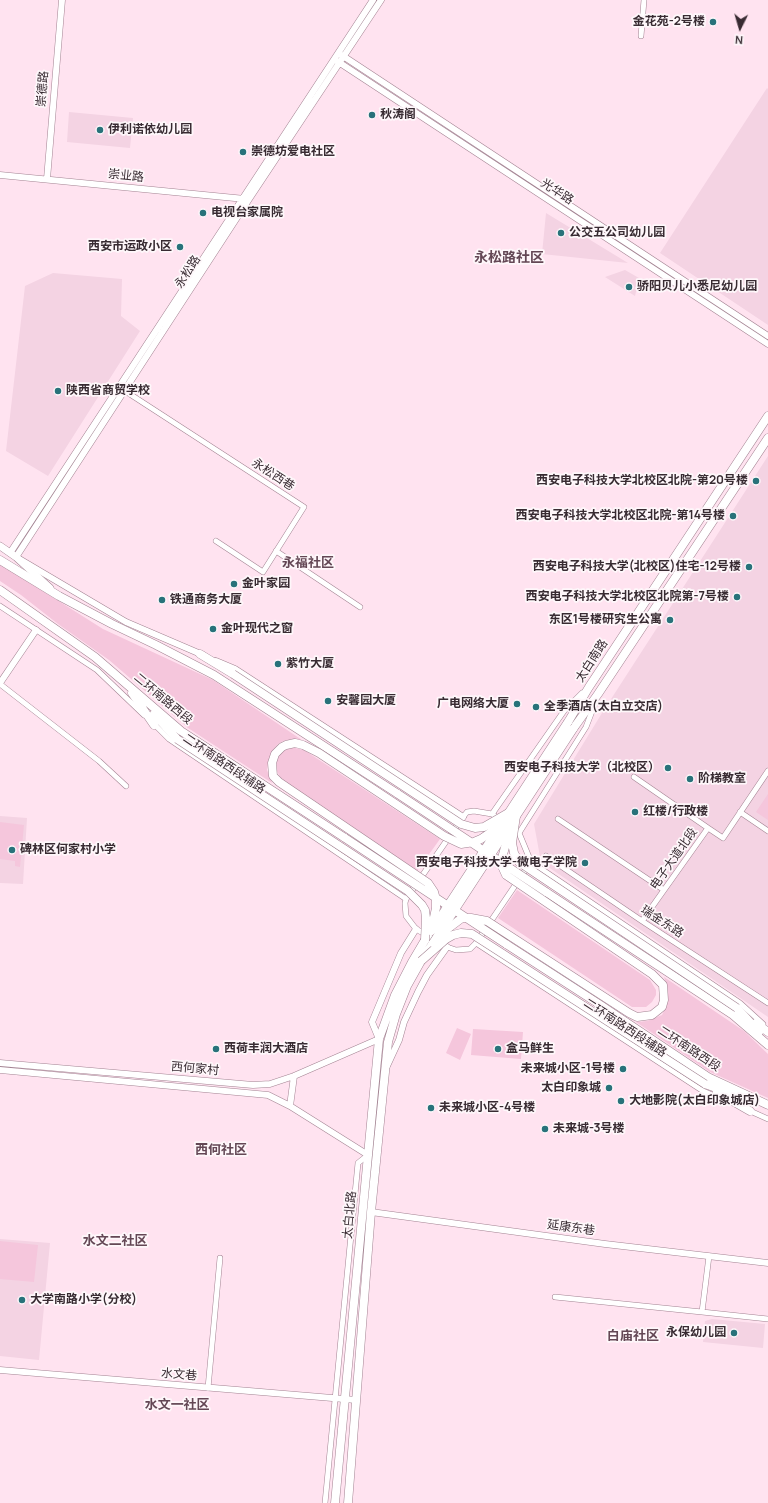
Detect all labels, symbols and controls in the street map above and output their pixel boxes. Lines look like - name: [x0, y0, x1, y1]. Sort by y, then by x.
- north arrow: [720, 8, 760, 48]
- place label: 金花苑-2号楼: [633, 15, 705, 29]
- marker: 金花苑-2号楼: [708, 17, 718, 27]
- text: N: [734, 33, 744, 48]
- street label: 崇德路: [34, 70, 52, 108]
- place label: 秋涛阁: [380, 108, 416, 122]
- marker: 秋涛阁: [367, 110, 377, 120]
- place label: 伊利诺依幼儿园: [108, 123, 192, 137]
- marker: 伊利诺依幼儿园: [95, 125, 105, 135]
- place label: 崇德坊爱电社区: [251, 145, 335, 159]
- marker: 崇德坊爱电社区: [238, 147, 248, 157]
- street label: 崇业路: [107, 167, 145, 185]
- street label: 光华路: [538, 176, 576, 208]
- place label: 电视台家属院: [211, 206, 283, 220]
- marker: 电视台家属院: [198, 208, 208, 218]
- place label: 公交五公司幼儿园: [569, 226, 665, 240]
- marker: 公交五公司幼儿园: [556, 228, 566, 238]
- place label: 西安市运政小区: [88, 240, 172, 254]
- marker: 西安市运政小区: [175, 242, 185, 252]
- district label: 永松路社区: [474, 250, 544, 266]
- street label: 永松路: [172, 253, 204, 291]
- place label: 骄阳贝儿小悉尼幼儿园: [637, 280, 757, 294]
- marker: 骄阳贝儿小悉尼幼儿园: [624, 282, 634, 292]
- place label: 陕西省商贸学校: [66, 384, 150, 398]
- marker: 陕西省商贸学校: [53, 386, 63, 396]
- street label: 永松西巷: [249, 456, 297, 494]
- place label: 西安电子科技大学北校区北院-第20号楼: [536, 474, 748, 488]
- marker: 西安电子科技大学北校区北院-第20号楼: [751, 476, 761, 486]
- place label: 西安电子科技大学北校区北院-第14号楼: [515, 509, 725, 523]
- marker: 西安电子科技大学北校区北院-第14号楼: [728, 511, 738, 521]
- district label: 永福社区: [282, 555, 334, 571]
- place label: 西安电子科技大学(北校区)住宅-12号楼: [533, 560, 741, 574]
- marker: 西安电子科技大学(北校区)住宅-12号楼: [744, 562, 754, 572]
- place label: 金叶家园: [242, 577, 290, 591]
- marker: 金叶家园: [229, 579, 239, 589]
- place label: 西安电子科技大学北校区北院第-7号楼: [526, 590, 729, 604]
- marker: 西安电子科技大学北校区北院第-7号楼: [732, 592, 742, 602]
- place label: 铁通商务大厦: [170, 593, 242, 607]
- marker: 铁通商务大厦: [157, 595, 167, 605]
- place label: 东区1号楼研究生公寓: [549, 613, 662, 627]
- marker: 东区1号楼研究生公寓: [665, 615, 675, 625]
- place label: 金叶现代之窗: [221, 622, 293, 636]
- marker: 金叶现代之窗: [208, 624, 218, 634]
- street label: 太白南路: [573, 637, 611, 685]
- place label: 紫竹大厦: [286, 657, 334, 671]
- marker: 紫竹大厦: [273, 659, 283, 669]
- street label: 二环南路西段: [131, 670, 195, 728]
- place label: 安馨园大厦: [336, 694, 396, 708]
- marker: 安馨园大厦: [323, 696, 333, 706]
- place label: 广电网络大厦: [437, 697, 509, 711]
- marker: 广电网络大厦: [512, 699, 522, 709]
- place label: 全季酒店(太白立交店): [544, 700, 663, 714]
- marker: 全季酒店(太白立交店): [531, 702, 541, 712]
- street label: 二环南路西段辅路: [180, 731, 268, 797]
- place label: 西安电子科技大学（北校区）: [504, 761, 660, 775]
- marker: 西安电子科技大学（北校区）: [663, 763, 673, 773]
- place label: 阶梯教室: [698, 772, 746, 786]
- marker: 阶梯教室: [685, 774, 695, 784]
- place label: 红楼/行政楼: [643, 805, 708, 819]
- marker: 红楼/行政楼: [630, 807, 640, 817]
- street label: 电子大道北段: [647, 825, 701, 893]
- place label: 碑林区何家村小学: [20, 843, 116, 857]
- marker: 碑林区何家村小学: [7, 845, 17, 855]
- place label: 西安电子科技大学-微电子学院: [416, 856, 577, 870]
- marker: 西安电子科技大学-微电子学院: [580, 858, 590, 868]
- street label: 瑞金东路: [638, 903, 686, 941]
- street label: 二环南路西段辅路: [581, 996, 669, 1060]
- street label: 二环南路西段: [655, 1023, 723, 1075]
- place label: 西荷丰润大酒店: [224, 1042, 308, 1056]
- place label: 盒马鲜生: [506, 1042, 554, 1056]
- marker: 西荷丰润大酒店: [211, 1044, 221, 1054]
- marker: 盒马鲜生: [493, 1044, 503, 1054]
- street label: 西何家村: [170, 1060, 220, 1078]
- place label: 未来城小区-1号楼: [521, 1062, 615, 1076]
- marker: 未来城小区-1号楼: [618, 1064, 628, 1074]
- place label: 太白印象城: [541, 1081, 601, 1095]
- marker: 太白印象城: [604, 1083, 614, 1093]
- place label: 大地影院(太白印象城店): [629, 1094, 760, 1108]
- marker: 大地影院(太白印象城店): [616, 1096, 626, 1106]
- place label: 未来城小区-4号楼: [439, 1101, 535, 1115]
- marker: 未来城小区-4号楼: [426, 1103, 436, 1113]
- place label: 未来城-3号楼: [553, 1122, 625, 1136]
- marker: 未来城-3号楼: [540, 1124, 550, 1134]
- district label: 西何社区: [195, 1142, 247, 1158]
- street label: 太白北路: [341, 1190, 359, 1240]
- street label: 延康东巷: [546, 1218, 596, 1238]
- district label: 水文二社区: [83, 1233, 147, 1249]
- place label: 大学南路小学(分校): [30, 1293, 137, 1307]
- marker: 大学南路小学(分校): [17, 1295, 27, 1305]
- place label: 永保幼儿园: [666, 1326, 726, 1340]
- district label: 白庙社区: [607, 1328, 659, 1344]
- marker: 永保幼儿园: [729, 1328, 739, 1338]
- street label: 水文巷: [160, 1366, 198, 1384]
- district label: 水文一社区: [145, 1397, 209, 1413]

